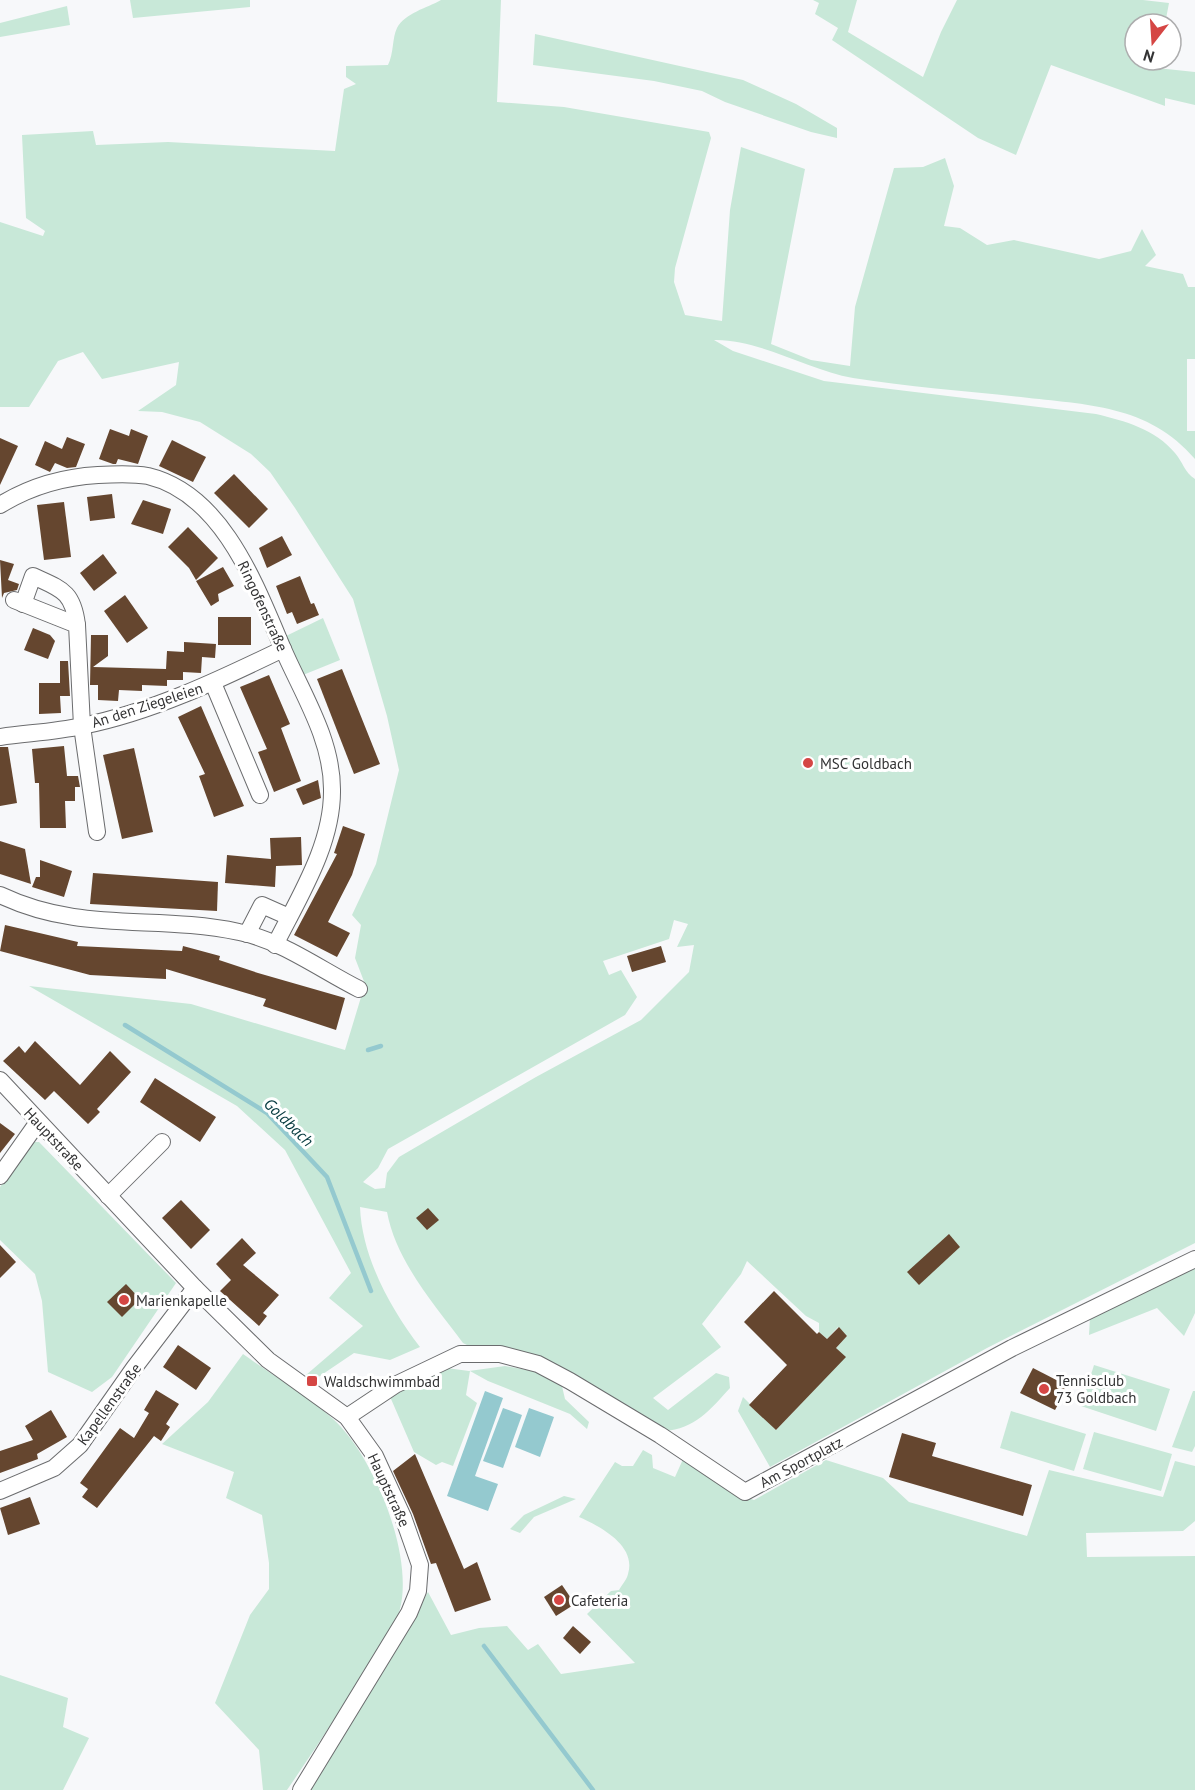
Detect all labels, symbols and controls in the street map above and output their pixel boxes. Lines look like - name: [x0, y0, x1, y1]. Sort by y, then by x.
- north arrow: [1123, 12, 1183, 72]
- text: N: [1141, 45, 1157, 67]
- street label: Ringofenstraße: [234, 558, 292, 654]
- street label: An den Ziegeleien: [89, 678, 205, 732]
- place label: MSC Goldbach: [820, 754, 912, 773]
- marker: MSC Goldbach: [801, 756, 815, 770]
- water label: Goldbach: [260, 1094, 318, 1150]
- street label: Hauptstraße: [20, 1104, 88, 1174]
- place label: Marienkapelle: [136, 1291, 227, 1310]
- marker: Marienkapelle: [117, 1293, 131, 1307]
- street label: Kapellenstraße: [73, 1359, 145, 1449]
- place label: Tennisclub 73 Goldbach: [1056, 1371, 1137, 1407]
- place label: Waldschwimmbad: [324, 1372, 440, 1391]
- marker: Waldschwimmbad: [305, 1374, 319, 1388]
- marker: Tennisclub 73 Goldbach: [1037, 1382, 1051, 1396]
- street label: Am Sportplatz: [756, 1432, 846, 1492]
- street label: Hauptstraße: [364, 1450, 414, 1530]
- place label: Cafeteria: [571, 1591, 628, 1610]
- marker: Cafeteria: [552, 1593, 566, 1607]

